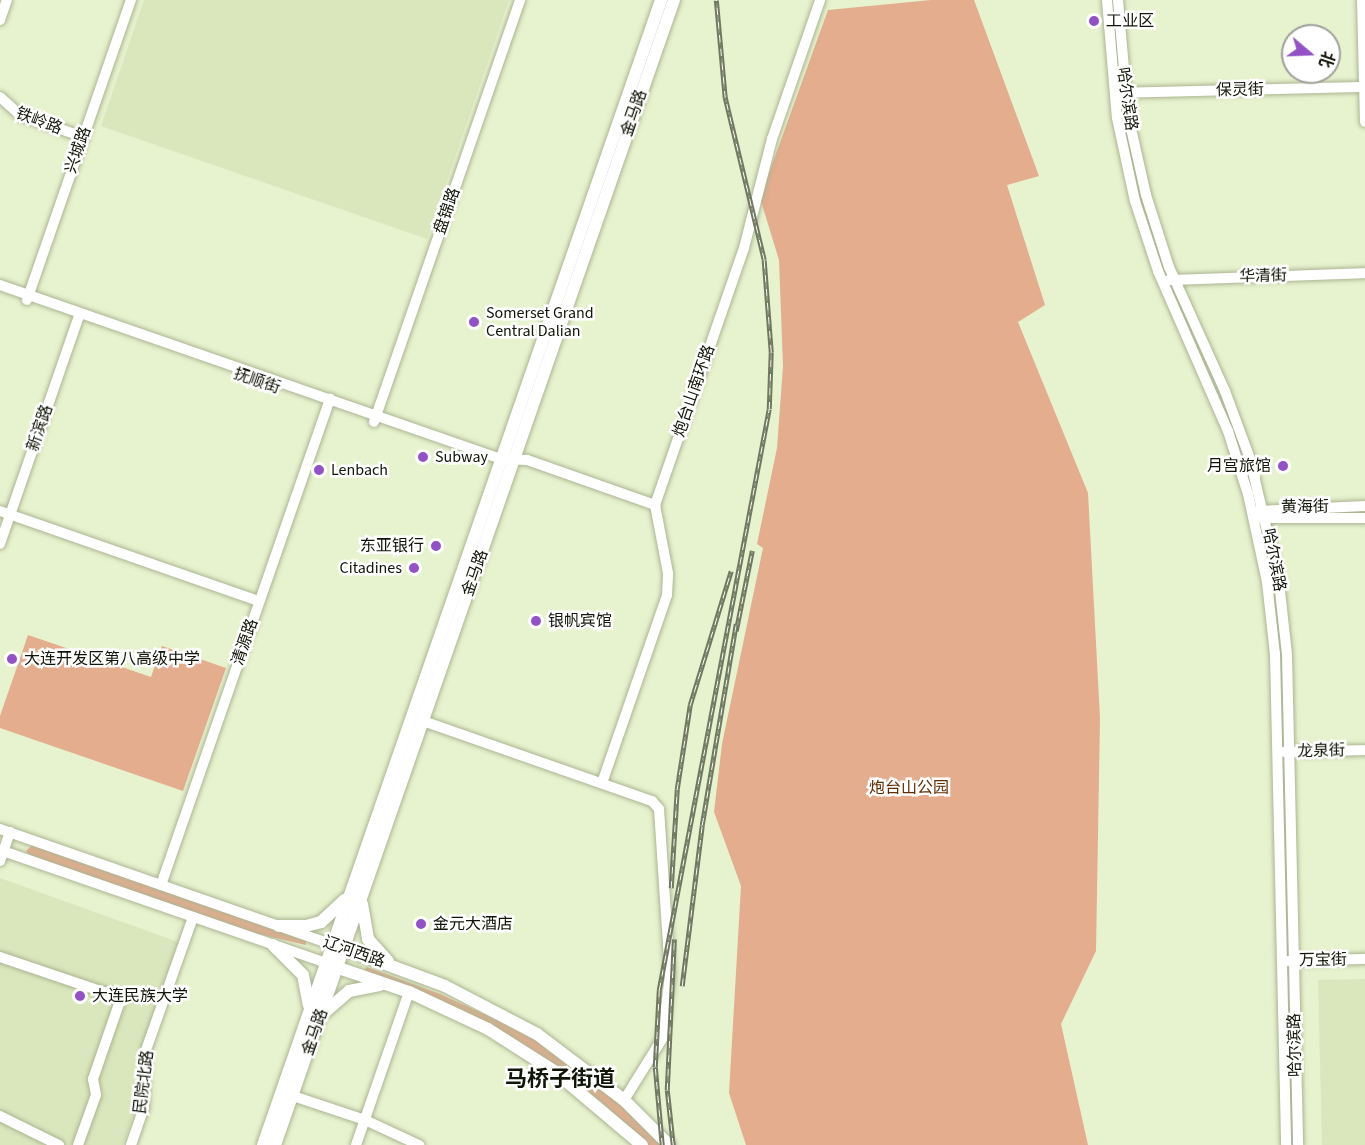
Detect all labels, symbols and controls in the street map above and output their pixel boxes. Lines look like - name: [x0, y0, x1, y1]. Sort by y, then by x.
- place label: 工业区: [1106, 11, 1154, 31]
- marker: 工业区: [1087, 14, 1101, 28]
- north arrow: [1281, 24, 1341, 84]
- text: 北: [1313, 48, 1339, 70]
- street label: 哈尔滨路: [1113, 66, 1141, 132]
- street label: 保灵街: [1216, 80, 1264, 100]
- street label: 金马路: [617, 87, 651, 139]
- street label: 铁岭路: [13, 103, 65, 139]
- street label: 兴城路: [61, 124, 95, 176]
- street label: 盘锦路: [430, 185, 464, 237]
- street label: 华清街: [1239, 266, 1287, 286]
- place label: Somerset Grand Central Dalian: [486, 303, 594, 341]
- marker: Somerset Grand Central Dalian: [467, 315, 481, 329]
- street label: 炮台山南环路: [669, 342, 719, 440]
- street label: 抚顺街: [231, 364, 283, 398]
- street label: 新滨路: [23, 402, 57, 454]
- place label: Subway: [435, 447, 488, 467]
- marker: Subway: [416, 450, 430, 464]
- place label: 月宫旅馆: [1207, 456, 1271, 476]
- marker: 月宫旅馆: [1276, 459, 1290, 473]
- place label: Lenbach: [331, 460, 388, 480]
- marker: Lenbach: [312, 463, 326, 477]
- street label: 黄海街: [1281, 497, 1329, 517]
- street label: 哈尔滨路: [1258, 527, 1290, 593]
- place label: 东亚银行: [360, 536, 424, 556]
- marker: 东亚银行: [429, 539, 443, 553]
- street label: 金马路: [458, 547, 492, 599]
- place label: Citadines: [340, 558, 402, 578]
- marker: Citadines: [407, 561, 421, 575]
- place label: 银帆宾馆: [548, 611, 612, 631]
- marker: 银帆宾馆: [529, 614, 543, 628]
- street label: 清源路: [228, 616, 262, 668]
- place label: 大连开发区第八高级中学: [24, 649, 200, 669]
- marker: 大连开发区第八高级中学: [5, 652, 19, 666]
- street label: 龙泉街: [1297, 741, 1345, 761]
- park label: 炮台山公园: [869, 778, 949, 798]
- place label: 金元大酒店: [433, 914, 513, 934]
- marker: 金元大酒店: [414, 917, 428, 931]
- street label: 辽河西路: [321, 933, 387, 971]
- street label: 万宝街: [1299, 950, 1347, 970]
- place label: 大连民族大学: [92, 986, 188, 1006]
- marker: 大连民族大学: [73, 989, 87, 1003]
- street label: 金马路: [298, 1006, 332, 1058]
- street label: 哈尔滨路: [1285, 1013, 1305, 1077]
- street label: 民院北路: [131, 1049, 157, 1115]
- district label: 马桥子街道: [505, 1067, 615, 1093]

